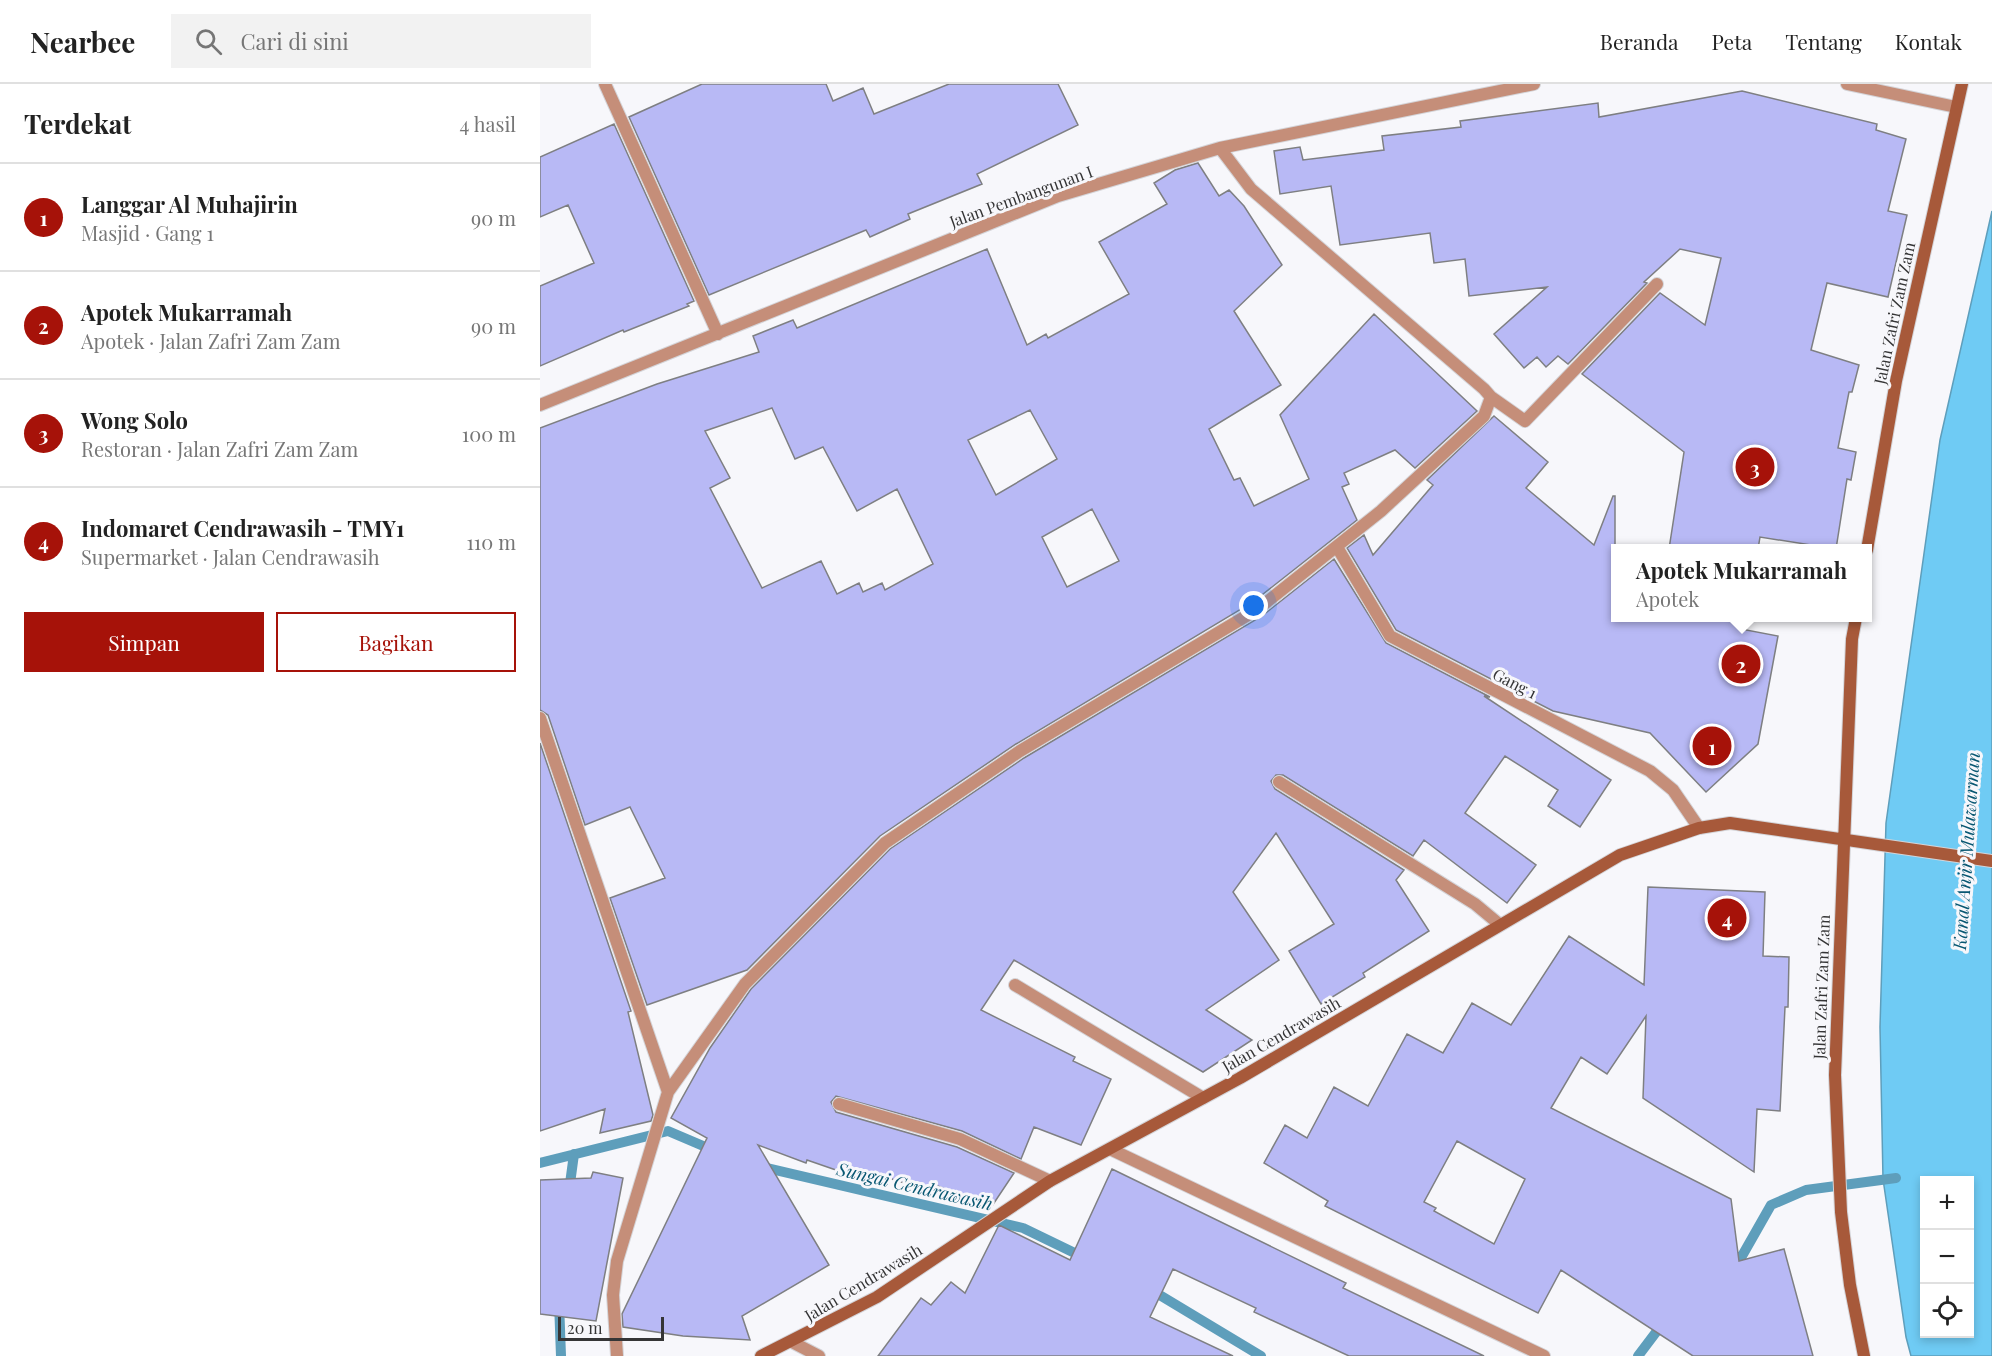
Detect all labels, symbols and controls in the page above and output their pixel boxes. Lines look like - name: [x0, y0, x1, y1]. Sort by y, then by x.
- search box: [171, 14, 591, 68]
- text: Nearbee: [30, 23, 135, 60]
- icon: search: [192, 25, 225, 58]
- text: Cari di sini: [240, 26, 349, 56]
- text: Beranda: [1600, 27, 1679, 55]
- text: Peta: [1712, 27, 1752, 55]
- text: Tentang: [1785, 27, 1862, 55]
- text: Kontak: [1895, 27, 1962, 55]
- text: Terdekat: [24, 106, 131, 141]
- text: 4 hasil: [460, 110, 516, 137]
- street label: Jalan Pembangunan I: [946, 160, 1096, 232]
- text: Langgar Al Muhajirin: [81, 189, 298, 219]
- text: 1: [40, 204, 47, 231]
- text: 90 m: [471, 204, 516, 231]
- text: Masjid · Gang 1: [81, 219, 214, 246]
- street label: Jalan Zafri Zam Zam: [1868, 240, 1919, 387]
- text: Apotek Mukarramah: [81, 297, 292, 327]
- text: 2: [38, 312, 49, 339]
- text: 90 m: [471, 312, 516, 339]
- text: Apotek · Jalan Zafri Zam Zam: [81, 327, 340, 354]
- text: Wong Solo: [81, 405, 188, 435]
- text: 3: [39, 420, 48, 447]
- text: 100 m: [462, 420, 516, 447]
- text: Restoran · Jalan Zafri Zam Zam: [81, 435, 358, 462]
- pin: 3: [1736, 444, 1774, 490]
- text: Indomaret Cendrawasih - TMY1: [81, 513, 405, 543]
- text: 4: [38, 528, 49, 555]
- text: 110 m: [466, 528, 516, 555]
- text: Supermarket · Jalan Cendrawasih: [81, 543, 379, 570]
- popup: [1611, 544, 1872, 622]
- text: Apotek Mukarramah: [1636, 555, 1847, 585]
- text: Apotek: [1636, 585, 1699, 612]
- your location: [1239, 591, 1268, 620]
- button: Simpan: [24, 612, 264, 672]
- button: Bagikan: [276, 612, 516, 672]
- pin: 2: [1722, 642, 1760, 686]
- street label: Gang 1: [1489, 663, 1541, 703]
- pin: 1: [1692, 724, 1732, 768]
- water label: Kanal Anjir Mulawarman: [1947, 751, 1985, 952]
- pin: 4: [1708, 896, 1746, 940]
- street label: Jalan Zafri Zam Zam: [1808, 914, 1834, 1061]
- street label: Jalan Cendrawasih: [1217, 991, 1344, 1077]
- water label: Sungai Cendrawasih: [834, 1156, 995, 1216]
- map controls: [1920, 1176, 1974, 1338]
- button: +: [1920, 1176, 1974, 1230]
- button: −: [1920, 1230, 1974, 1284]
- street label: Jalan Cendrawasih: [800, 1238, 926, 1326]
- button: locate: [1920, 1284, 1974, 1338]
- scale bar: [558, 1314, 664, 1342]
- text: 20 m: [567, 1317, 602, 1338]

